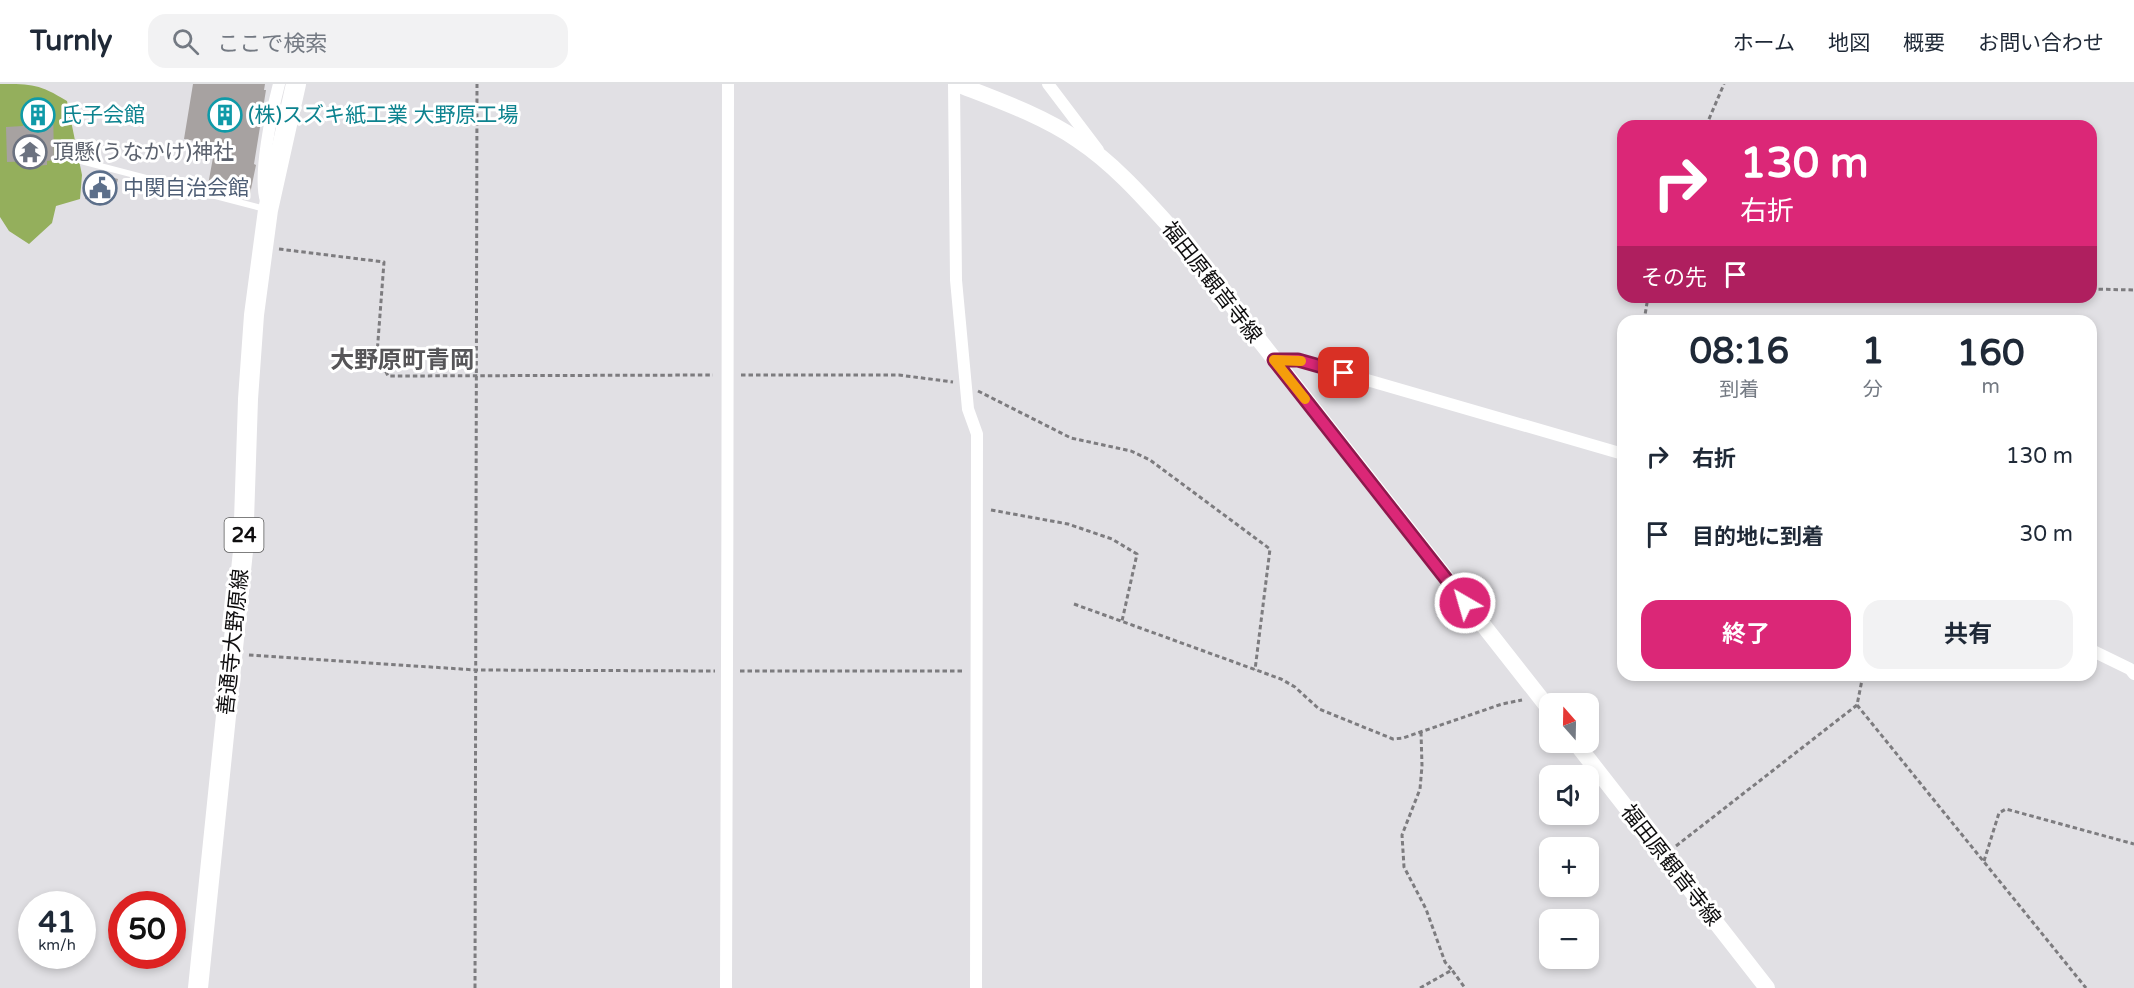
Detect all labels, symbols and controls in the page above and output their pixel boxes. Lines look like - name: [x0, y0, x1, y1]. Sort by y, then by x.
- search box: [148, 14, 568, 68]
- text: Turnly: [30, 24, 112, 58]
- icon: search: [169, 25, 202, 58]
- text: ここで検索: [217, 31, 327, 57]
- text: ホーム: [1733, 31, 1795, 56]
- text: 地図: [1828, 31, 1870, 56]
- text: 概要: [1903, 31, 1945, 56]
- text: お問い合わせ: [1978, 31, 2104, 56]
- building icon: 氏子会館: [20, 97, 56, 133]
- building icon: (株)スズキ紙工業 大野原工場: [207, 97, 243, 133]
- place label: 氏子会館: [61, 103, 145, 128]
- place label: (株)スズキ紙工業 大野原工場: [248, 103, 519, 128]
- temple icon: 頂懸(うなかけ)神社: [12, 134, 48, 170]
- text: 130 m: [1740, 138, 1869, 189]
- place label: 頂懸(うなかけ)神社: [53, 140, 234, 165]
- icon: right: [1641, 144, 1719, 222]
- public building icon: 中関自治会館: [82, 170, 118, 206]
- place label: 中関自治会館: [123, 176, 249, 201]
- text: 右折: [1740, 195, 1794, 228]
- street label: 福田原観音寺線: [1157, 217, 1267, 348]
- icon: arrive: [1719, 258, 1752, 291]
- text: その先: [1641, 265, 1707, 291]
- text: 08:16: [1689, 330, 1789, 373]
- text: 1: [1862, 330, 1884, 373]
- text: 160: [1957, 332, 2025, 375]
- district label: 大野原町青岡: [330, 346, 474, 375]
- pin: [1318, 347, 1369, 398]
- icon: arrive: [1327, 356, 1360, 389]
- text: m: [1981, 375, 2000, 399]
- text: 到着: [1719, 378, 1759, 402]
- text: 分: [1863, 378, 1883, 402]
- icon: right: [1641, 440, 1674, 473]
- text: 130 m: [2006, 443, 2073, 469]
- text: 右折: [1692, 446, 1736, 472]
- road number: 24: [224, 518, 264, 552]
- icon: arrive: [1641, 518, 1674, 551]
- text: 30 m: [2019, 521, 2073, 547]
- text: 目的地に到着: [1692, 524, 1824, 550]
- street label: 善通寺大野原線: [213, 568, 254, 716]
- position arrow: [1433, 571, 1497, 635]
- button: 終了: [1641, 600, 1851, 669]
- button: 共有: [1863, 600, 2073, 669]
- north arrow: [1539, 693, 1599, 753]
- map controls: [1539, 693, 1599, 969]
- button: sound: [1539, 765, 1599, 825]
- street label: 福田原観音寺線: [1616, 800, 1726, 931]
- button: +: [1539, 837, 1599, 897]
- speed limit sign: 50: [108, 891, 186, 969]
- text: 41: [38, 904, 76, 941]
- button: −: [1539, 909, 1599, 969]
- text: km/h: [38, 936, 76, 954]

